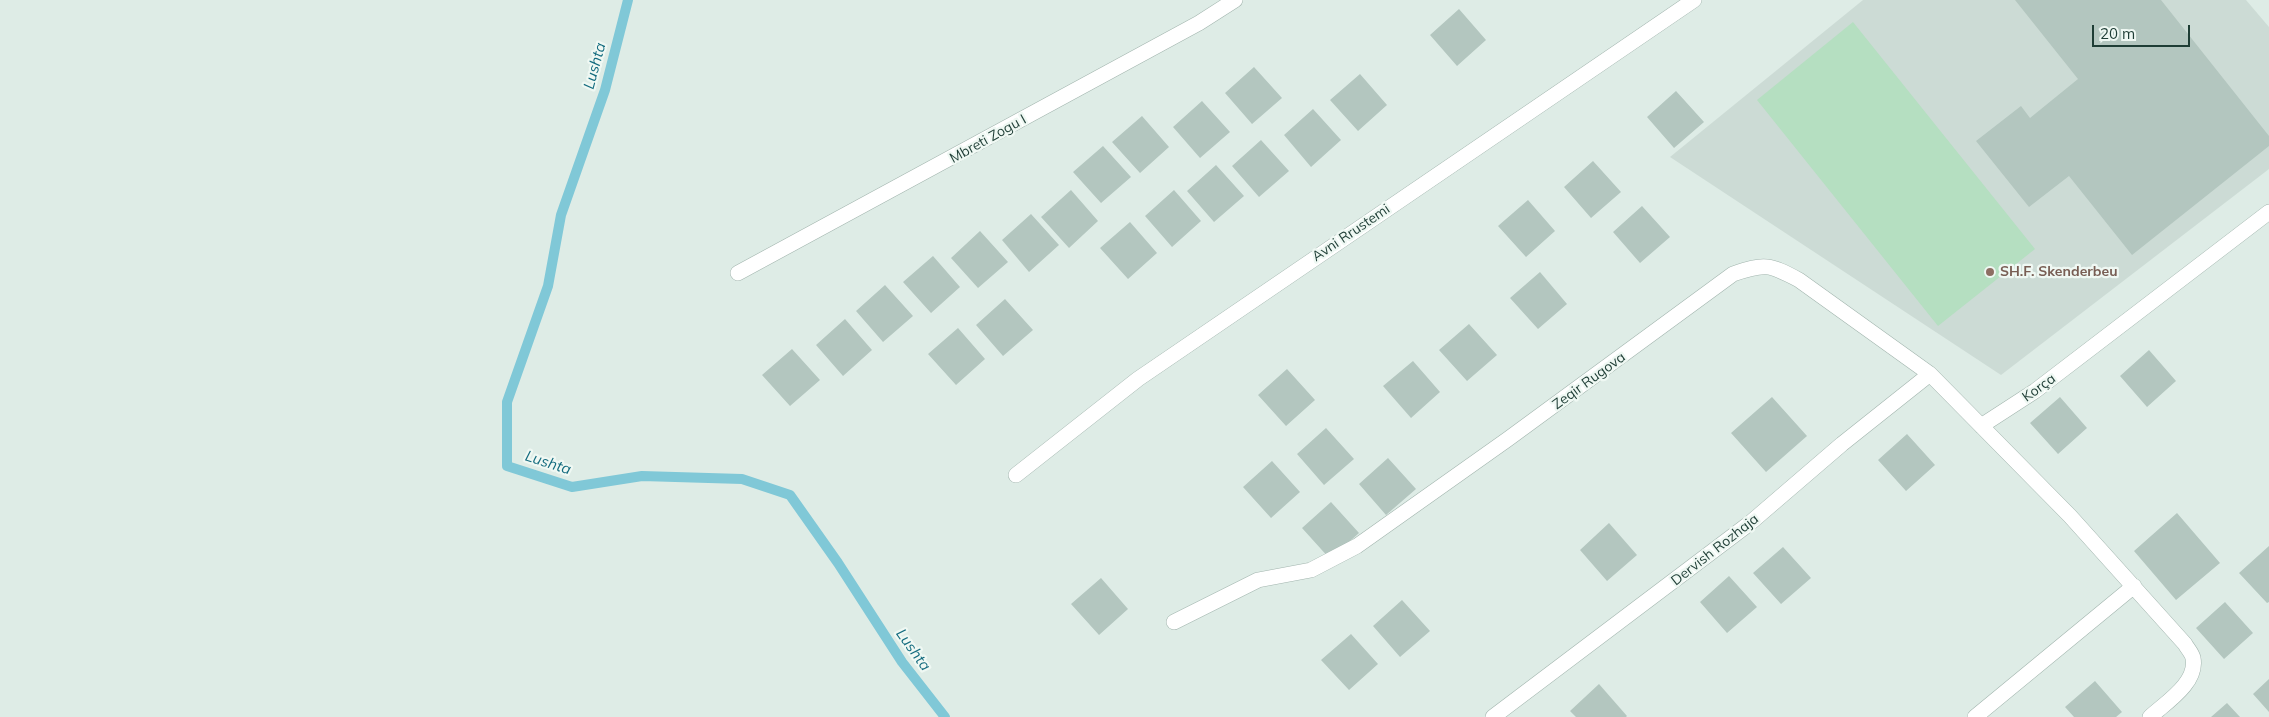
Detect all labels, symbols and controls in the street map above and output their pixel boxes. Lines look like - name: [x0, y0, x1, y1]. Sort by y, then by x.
- scale bar: [2094, 15, 2192, 47]
- text: 20 m: [2100, 24, 2135, 43]
- water label: Lushta: [580, 41, 610, 91]
- street label: Mbreti Zogu I: [947, 111, 1029, 167]
- street label: Avni Rrustemi: [1309, 201, 1393, 265]
- place label: SH.F. Skenderbeu: [2000, 264, 2118, 280]
- marker: SH.F. Skenderbeu: [1984, 266, 1996, 278]
- street label: Zeqir Rugova: [1549, 349, 1629, 413]
- street label: Korça: [2019, 370, 2059, 406]
- water label: Lushta: [523, 447, 573, 479]
- street label: Dervish Rozhaja: [1668, 511, 1762, 589]
- water label: Lushta: [892, 626, 934, 674]

